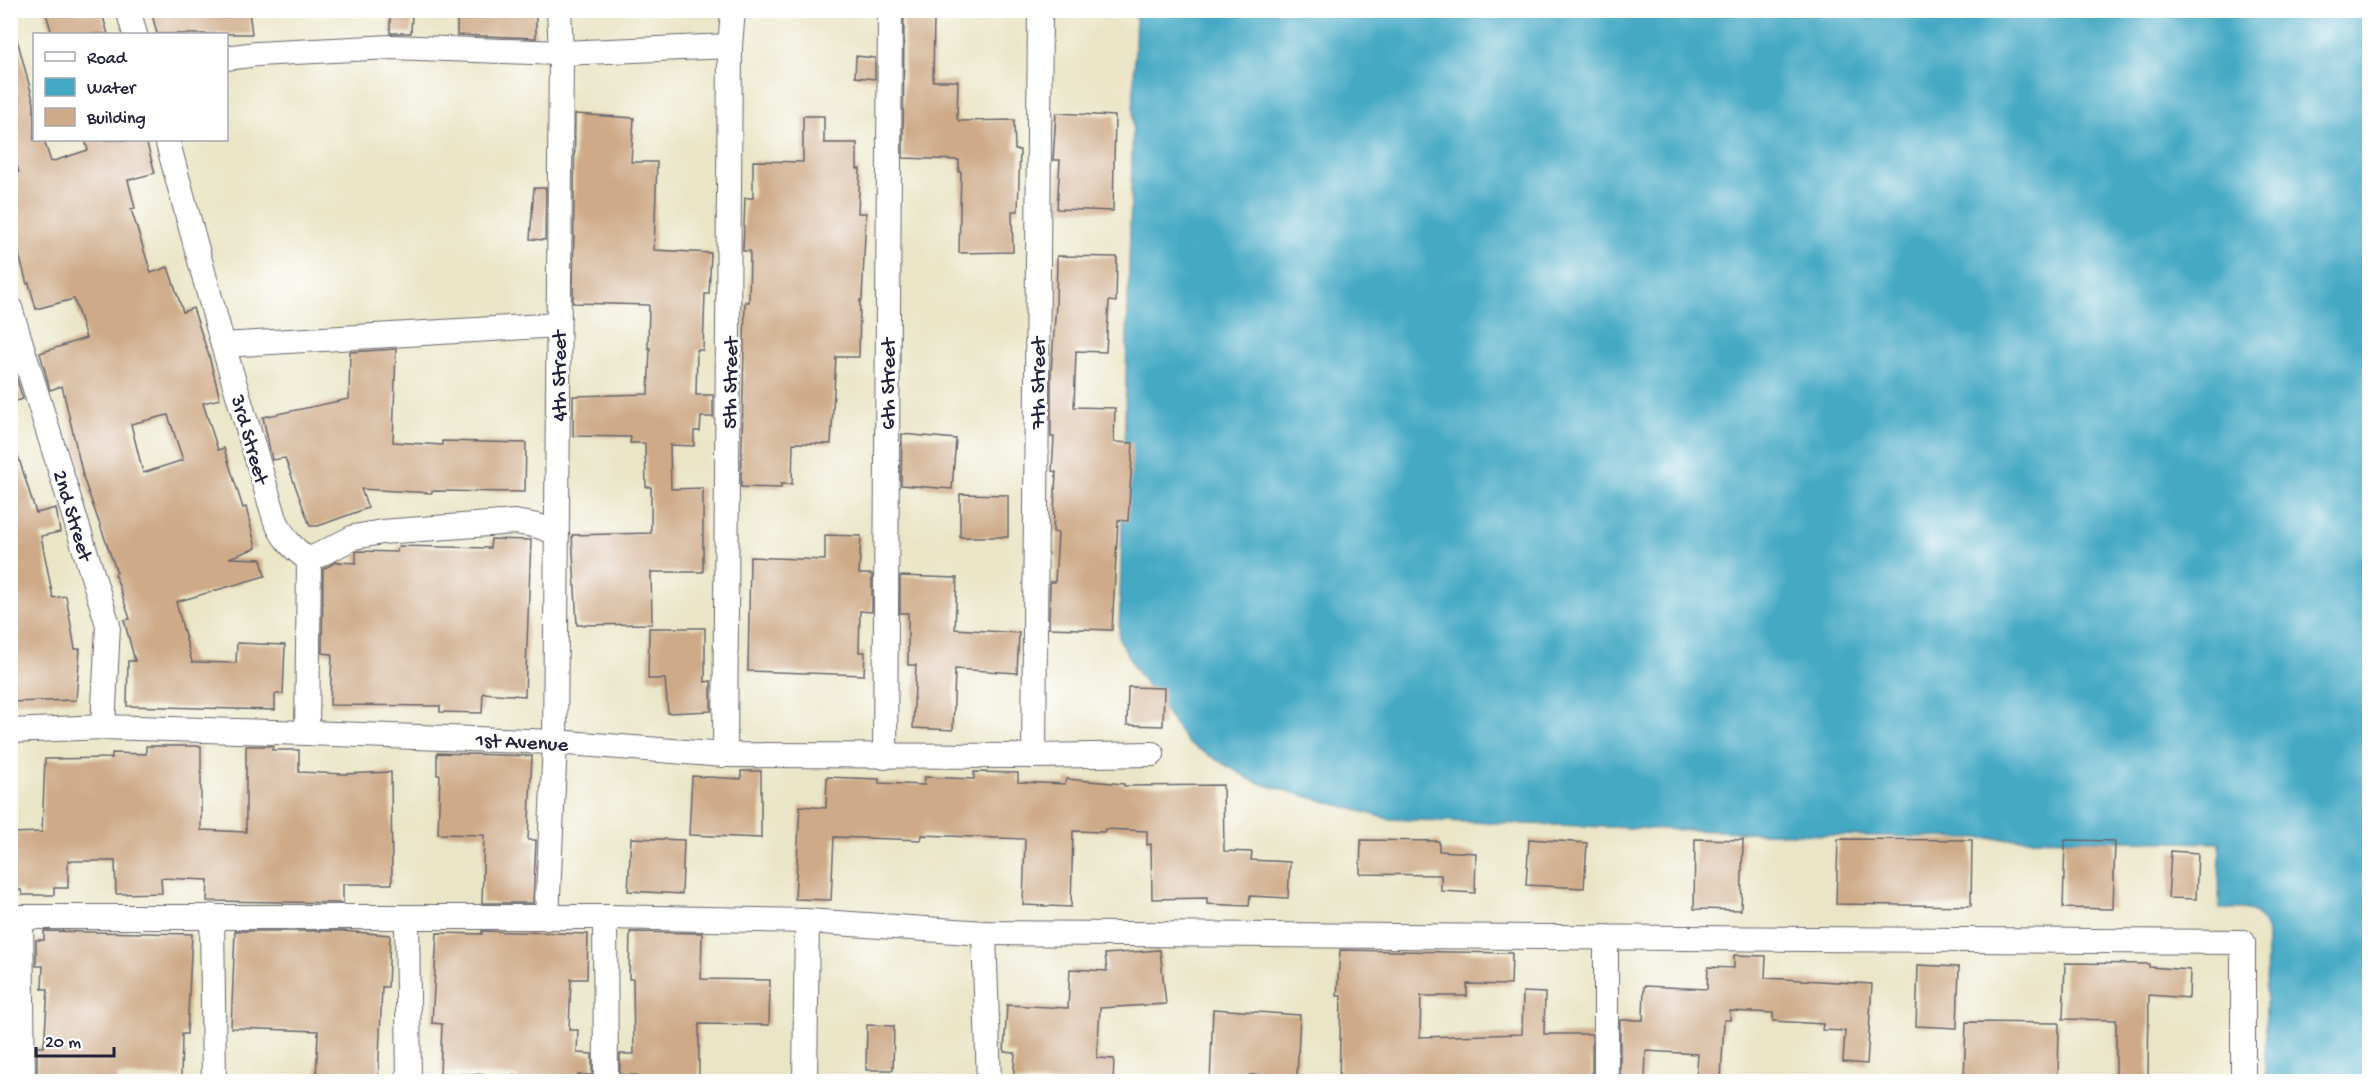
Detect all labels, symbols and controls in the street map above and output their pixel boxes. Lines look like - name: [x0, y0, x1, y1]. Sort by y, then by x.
- legend: [33, 33, 228, 141]
- text: Road: [87, 49, 128, 70]
- text: Water: [87, 79, 137, 100]
- text: Building: [86, 109, 146, 130]
- street label: 4th Street: [549, 328, 574, 421]
- street label: 5th Street: [719, 334, 746, 429]
- street label: 7th Street: [1028, 335, 1053, 430]
- street label: 6th Street: [878, 336, 903, 430]
- street label: 3rd Street: [223, 392, 273, 490]
- street label: 2nd Street: [45, 468, 97, 567]
- street label: 1st Avenue: [474, 730, 570, 759]
- scale bar: [36, 1020, 114, 1058]
- text: 20 m: [45, 1033, 81, 1054]

